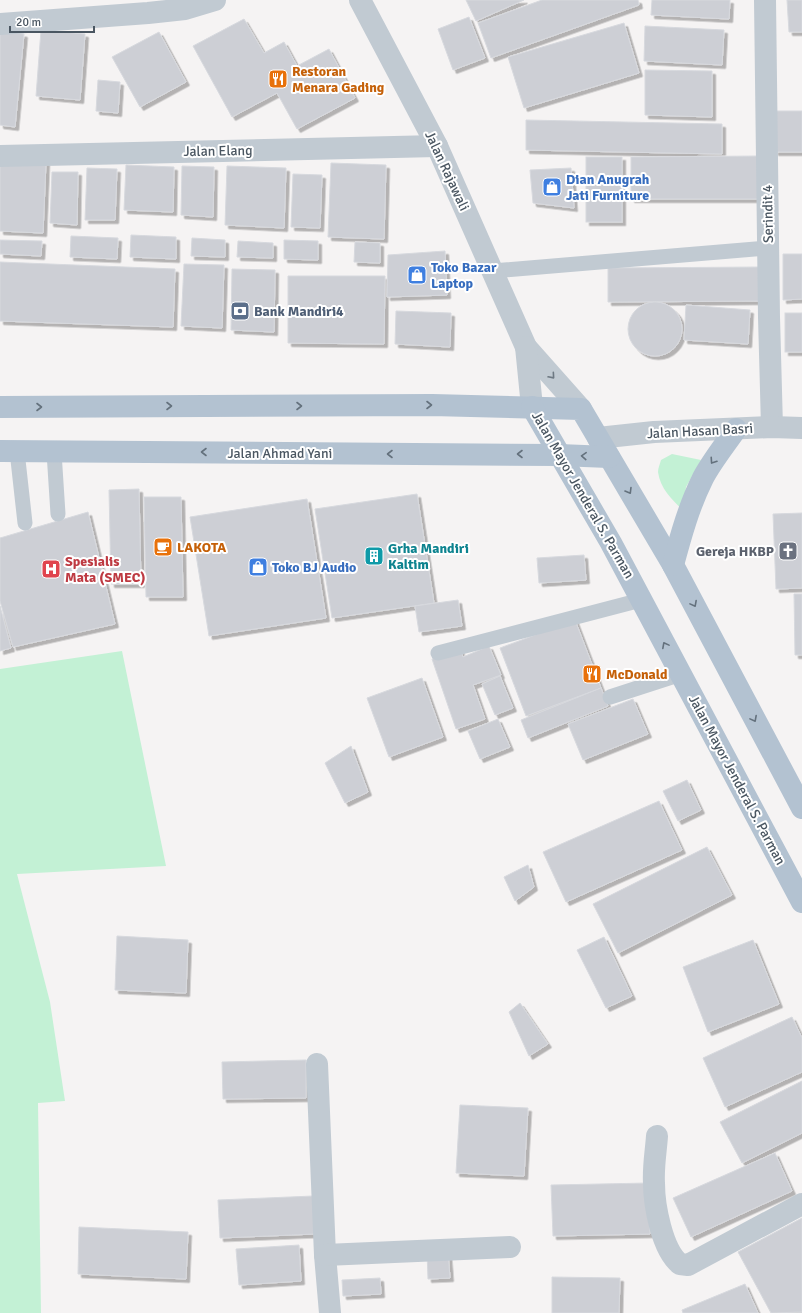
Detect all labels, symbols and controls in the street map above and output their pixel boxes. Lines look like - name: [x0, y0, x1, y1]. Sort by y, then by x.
- scale bar: [10, 8, 94, 34]
- text: 20 m: [16, 15, 41, 30]
- place label: Restoran Menara Gading: [292, 63, 385, 96]
- restaurant icon: Restoran Menara Gading: [267, 68, 289, 90]
- street label: Jalan Rajawali: [421, 128, 473, 214]
- street label: Jalan Elang: [183, 142, 253, 160]
- place label: Dian Anugrah Jati Furniture: [566, 171, 650, 204]
- shop icon: Dian Anugrah Jati Furniture: [541, 176, 563, 198]
- street label: Serindit 4: [759, 184, 777, 243]
- place label: Toko Bazar Laptop: [431, 259, 497, 292]
- shop icon: Toko Bazar Laptop: [406, 264, 428, 286]
- bank icon: Bank Mandiri4: [229, 300, 251, 322]
- place label: Bank Mandiri4: [254, 303, 344, 320]
- one-way arrow: [547, 371, 554, 379]
- one-way arrow: [426, 401, 432, 409]
- one-way arrow: [166, 402, 172, 410]
- one-way arrow: [296, 402, 302, 410]
- one-way arrow: [36, 403, 42, 411]
- street label: Jalan Mayor Jenderal S. Parman: [528, 408, 638, 582]
- street label: Jalan Hasan Basri: [646, 420, 754, 442]
- street label: Jalan Ahmad Yani: [228, 445, 332, 462]
- one-way arrow: [201, 448, 207, 457]
- one-way arrow: [387, 450, 393, 458]
- one-way arrow: [517, 450, 523, 458]
- one-way arrow: [581, 451, 587, 460]
- one-way arrow: [710, 457, 718, 464]
- one-way arrow: [625, 487, 632, 494]
- cafe icon: LAKOTA: [152, 536, 174, 558]
- place label: LAKOTA: [177, 539, 226, 556]
- place label: Grha Mandiri Kaltim: [388, 540, 469, 573]
- church icon: Gereja HKBP: [777, 540, 799, 562]
- place label: Gereja HKBP: [696, 543, 774, 560]
- building icon: Grha Mandiri Kaltim: [363, 545, 385, 567]
- place label: Spesialis Mata (SMEC): [65, 553, 146, 586]
- shop icon: Toko BJ Audio: [247, 556, 269, 578]
- hospital icon: Spesialis Mata (SMEC): [40, 558, 62, 580]
- place label: Toko BJ Audio: [272, 559, 356, 576]
- one-way arrow: [689, 600, 696, 607]
- one-way arrow: [663, 642, 670, 649]
- restaurant icon: McDonald: [581, 663, 603, 685]
- place label: McDonald: [606, 666, 668, 683]
- street label: Jalan Mayor Jenderal S. Parman: [685, 692, 789, 868]
- one-way arrow: [750, 714, 757, 722]

